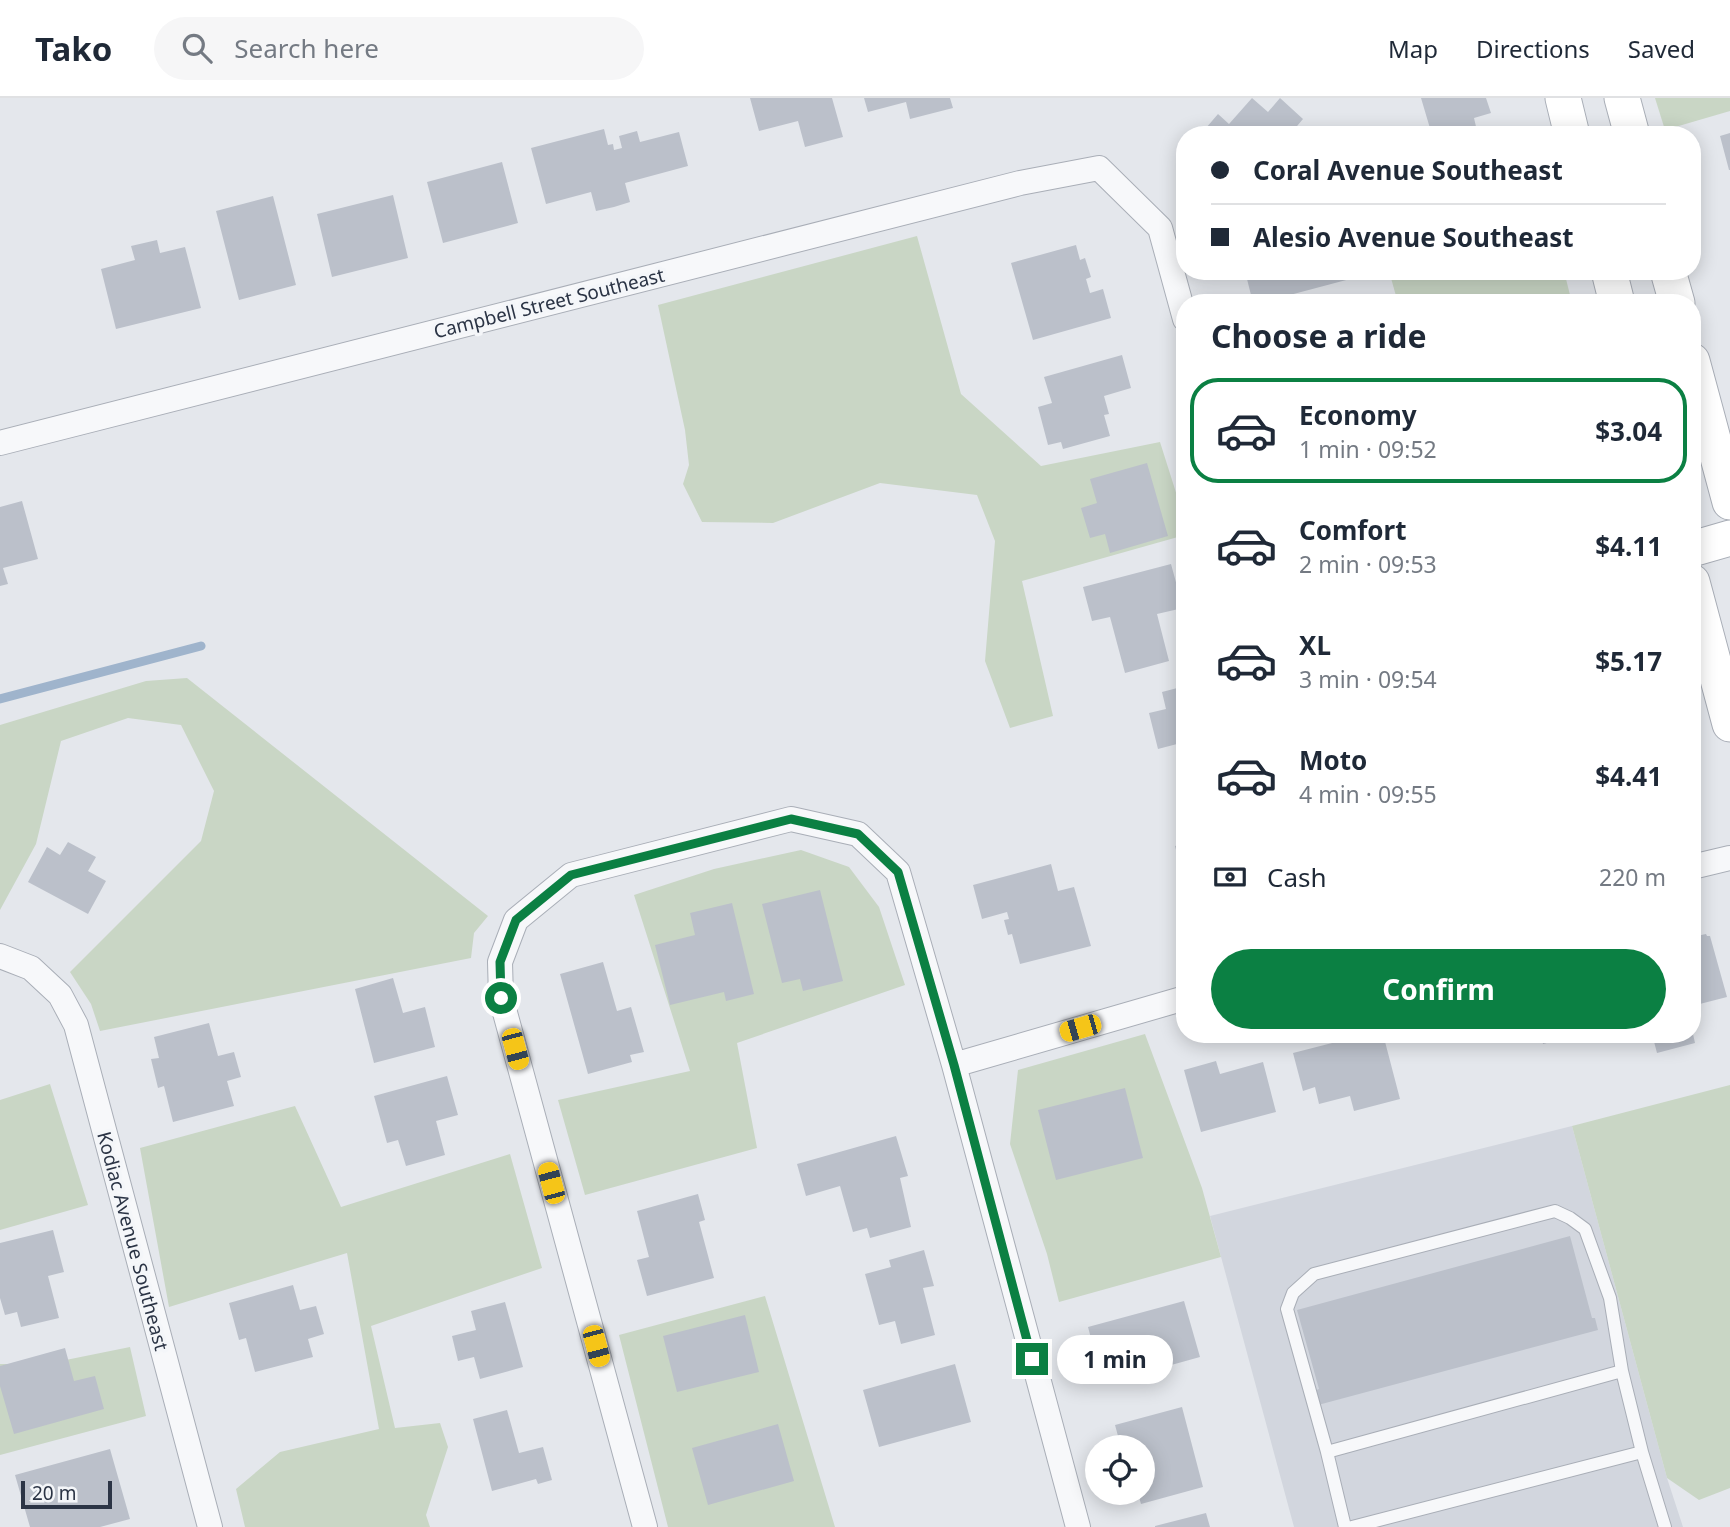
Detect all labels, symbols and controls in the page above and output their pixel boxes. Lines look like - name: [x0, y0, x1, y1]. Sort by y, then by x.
- search box: [154, 17, 644, 80]
- text: Tako: [35, 26, 112, 71]
- icon: search: [178, 29, 216, 67]
- text: Search here: [234, 30, 379, 66]
- text: Map: [1388, 32, 1438, 65]
- text: Directions: [1476, 32, 1590, 65]
- text: Saved: [1628, 32, 1695, 65]
- text: Coral Avenue Southeast: [1253, 152, 1563, 188]
- text: Alesio Avenue Southeast: [1253, 219, 1574, 255]
- street label: Campbell Street Southeast: [431, 262, 667, 344]
- text: Choose a ride: [1211, 314, 1427, 357]
- text: Economy: [1299, 397, 1417, 433]
- icon: car: [1215, 399, 1278, 462]
- text: $3.04: [1595, 413, 1662, 449]
- text: 1 min · 09:52: [1299, 433, 1437, 465]
- text: Comfort: [1299, 512, 1407, 548]
- icon: car: [1215, 514, 1278, 577]
- text: $4.11: [1595, 528, 1662, 564]
- text: 2 min · 09:53: [1299, 548, 1437, 580]
- text: XL: [1299, 627, 1331, 663]
- icon: car: [1215, 629, 1278, 692]
- text: $5.17: [1595, 643, 1662, 679]
- text: 3 min · 09:54: [1299, 663, 1437, 695]
- text: Moto: [1299, 742, 1367, 778]
- icon: car: [1215, 744, 1278, 807]
- text: $4.41: [1595, 758, 1662, 794]
- text: 4 min · 09:55: [1299, 778, 1437, 810]
- icon: cash: [1211, 858, 1249, 896]
- text: Cash: [1267, 859, 1327, 895]
- text: 220 m: [1599, 861, 1666, 893]
- button: Confirm: [1211, 949, 1666, 1029]
- route start: [485, 982, 517, 1014]
- car: [1057, 1012, 1104, 1044]
- car: [500, 1026, 531, 1072]
- street label: Kodiac Avenue Southeast: [91, 1129, 175, 1354]
- car: [536, 1160, 567, 1206]
- car: [581, 1323, 612, 1369]
- callout: 1 min: [1056, 1334, 1172, 1384]
- route end: [1016, 1343, 1048, 1375]
- text: 1 min: [1083, 1343, 1147, 1375]
- map controls: [1085, 1435, 1155, 1505]
- button: locate: [1085, 1435, 1155, 1505]
- scale bar: [21, 1478, 112, 1510]
- text: 20 m: [32, 1480, 76, 1506]

